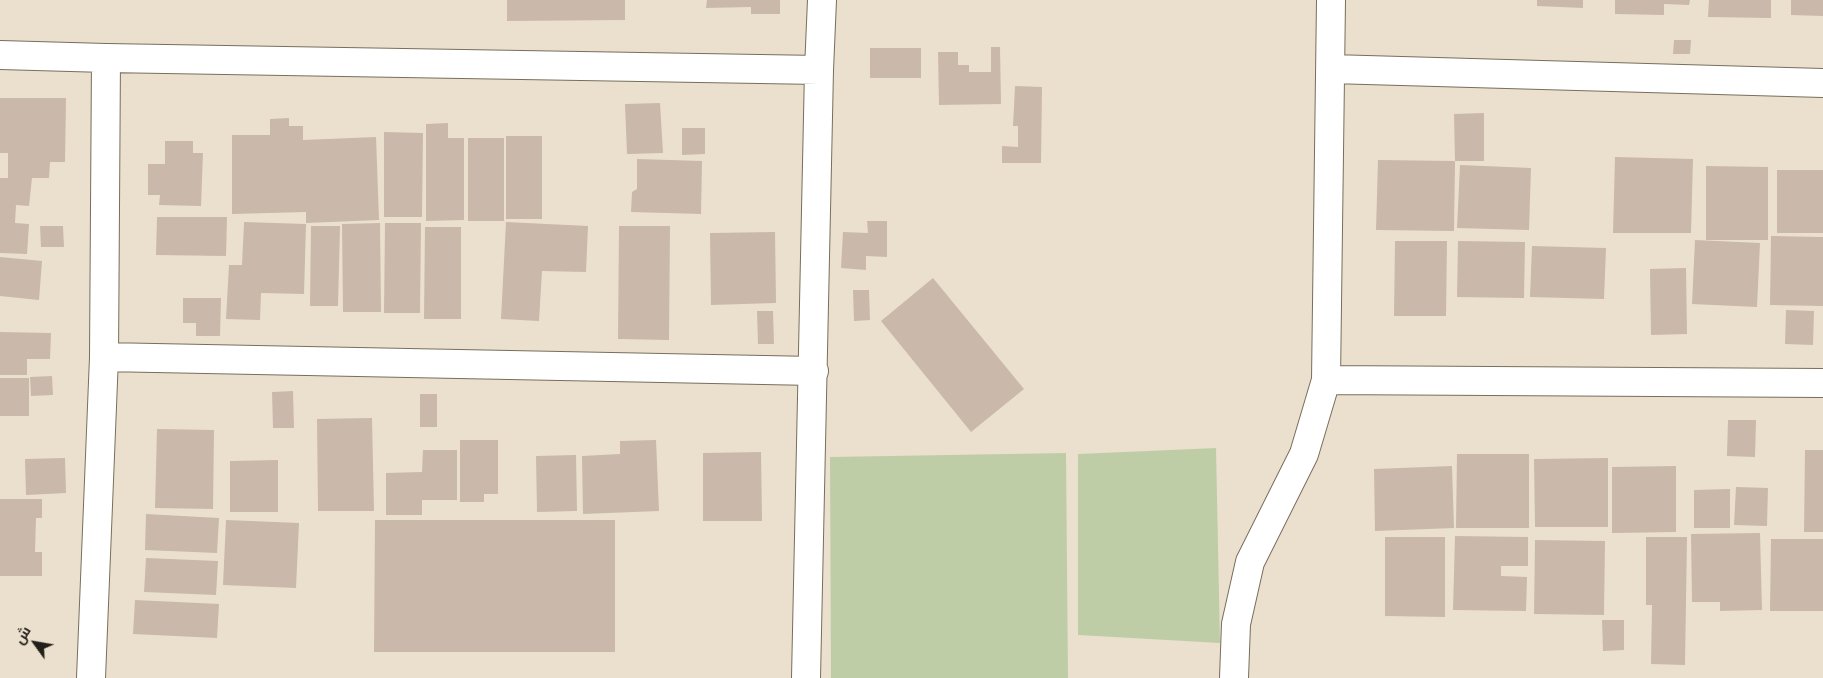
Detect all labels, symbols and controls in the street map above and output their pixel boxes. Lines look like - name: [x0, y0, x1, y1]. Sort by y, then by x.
- north arrow: [10, 618, 60, 668]
- text: ش: [11, 623, 34, 647]

